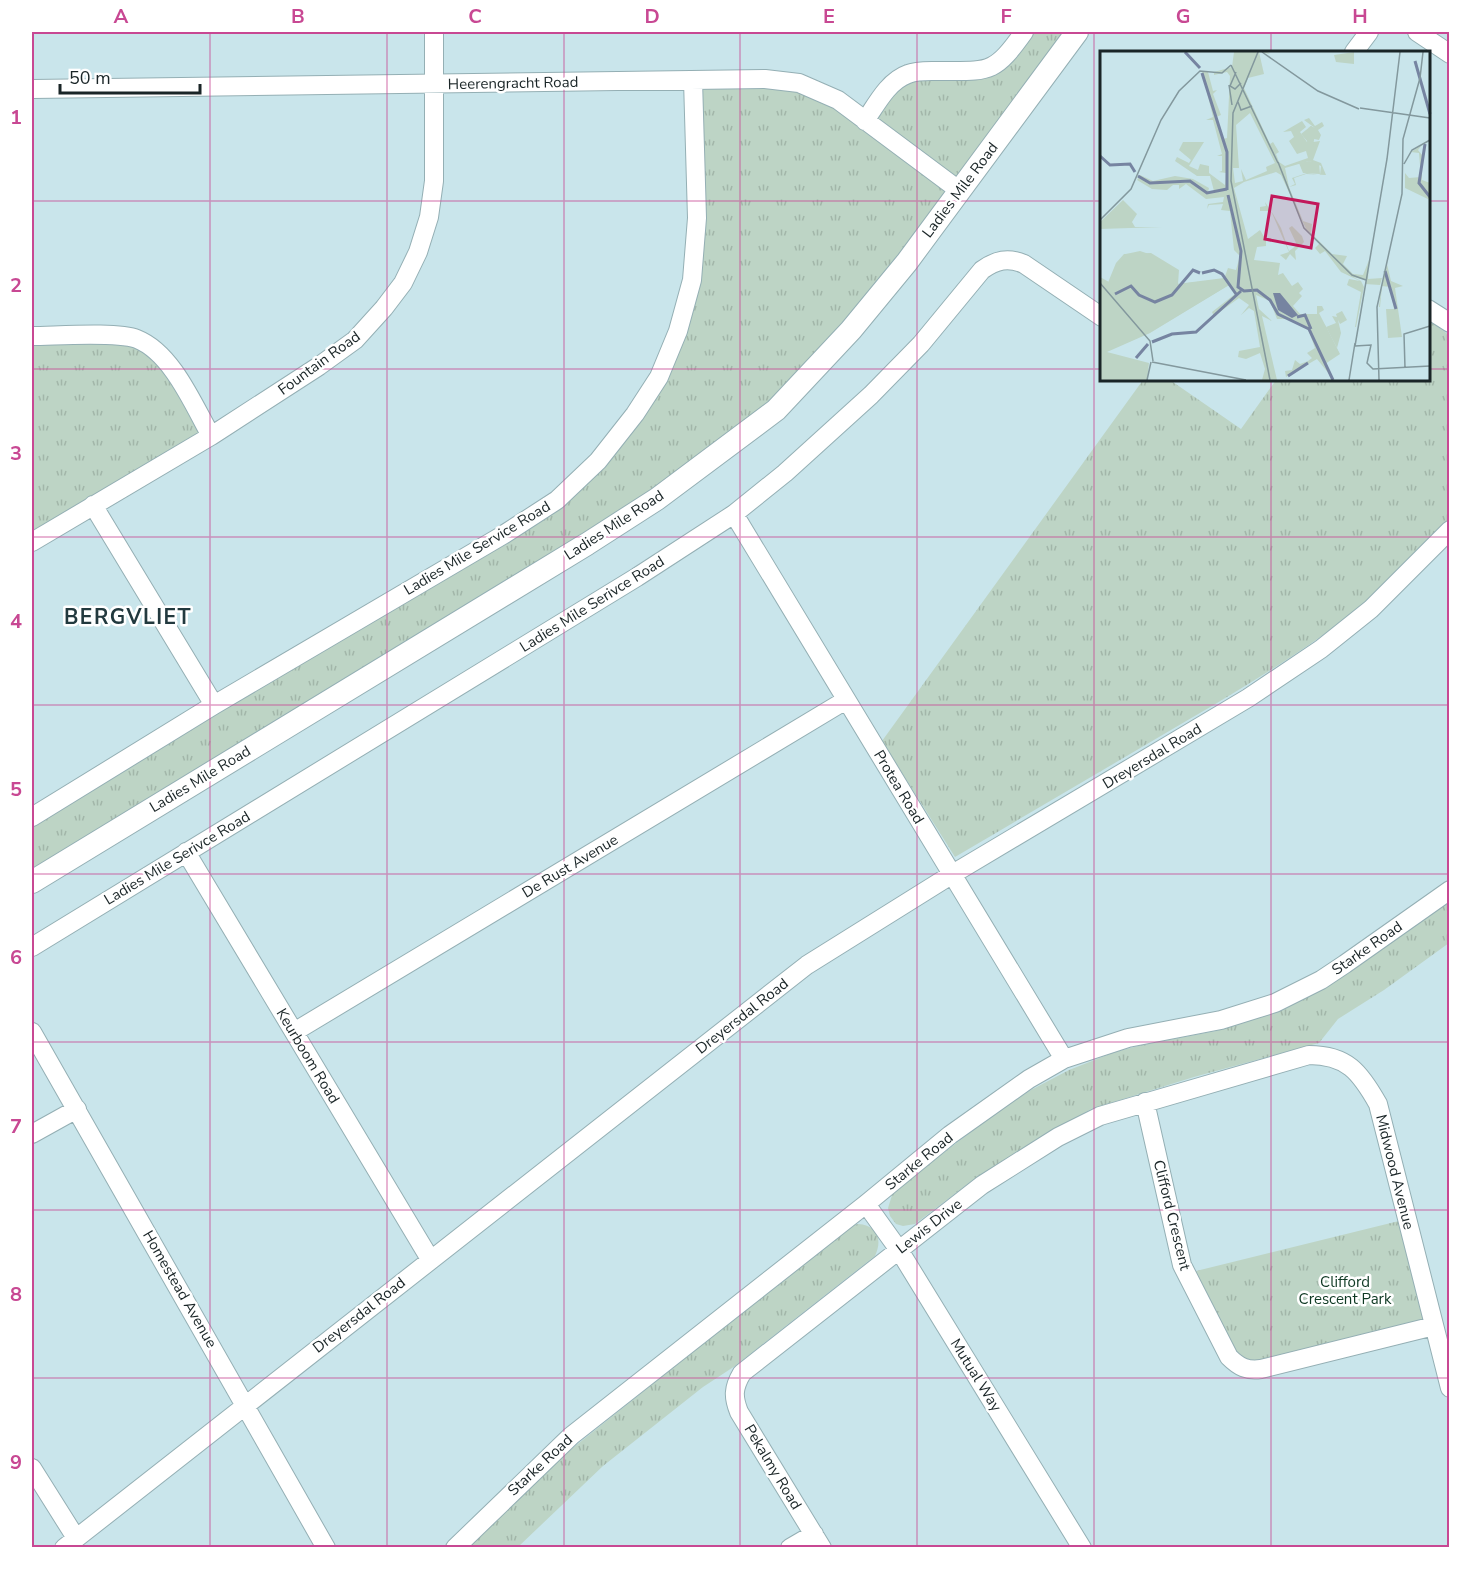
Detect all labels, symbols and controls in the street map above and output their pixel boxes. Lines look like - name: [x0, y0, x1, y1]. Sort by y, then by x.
- text: A: [114, 3, 129, 30]
- text: B: [291, 3, 305, 30]
- text: C: [468, 3, 482, 30]
- text: D: [644, 3, 660, 30]
- text: E: [823, 3, 835, 30]
- text: F: [1000, 3, 1012, 30]
- text: G: [1176, 3, 1190, 30]
- text: H: [1352, 3, 1368, 30]
- inset map: [1100, 51, 1430, 381]
- scale bar: [60, 57, 200, 95]
- text: 50 m: [69, 66, 111, 90]
- street label: Heerengracht Road: [448, 72, 578, 94]
- text: 1: [10, 104, 22, 131]
- street label: Ladies Mile Road: [917, 138, 1003, 242]
- text: 2: [10, 272, 22, 299]
- street label: Fountain Road: [274, 326, 364, 400]
- text: 3: [10, 440, 22, 467]
- street label: Ladies Mile Road: [560, 485, 668, 565]
- street label: Ladies Mile Service Road: [400, 496, 554, 600]
- street label: Ladies Mile Serivce Road: [516, 551, 668, 657]
- district label: BERGVLIET: [64, 603, 192, 631]
- text: 4: [10, 608, 22, 635]
- street label: Dreyersdal Road: [1099, 719, 1205, 793]
- street label: Ladies Mile Road: [146, 741, 254, 817]
- street label: Protea Road: [869, 746, 929, 828]
- text: 5: [10, 776, 22, 803]
- street label: Ladies Mile Serivce Road: [100, 806, 254, 910]
- street label: De Rust Avenue: [518, 829, 622, 903]
- street label: Starke Road: [1328, 916, 1406, 980]
- text: 6: [10, 944, 22, 971]
- street label: Dreyersdal Road: [692, 974, 792, 1058]
- street label: Keurboom Road: [272, 1005, 344, 1107]
- street label: Midwood Avenue: [1371, 1112, 1419, 1232]
- text: 7: [10, 1113, 22, 1140]
- street label: Starke Road: [881, 1127, 957, 1195]
- street label: Clifford Crescent: [1149, 1158, 1196, 1273]
- street label: Lewis Drive: [892, 1194, 966, 1258]
- street label: Homestead Avenue: [138, 1227, 222, 1351]
- park label: Clifford Crescent Park: [1299, 1272, 1392, 1309]
- street label: Dreyersdal Road: [309, 1273, 409, 1357]
- text: 8: [10, 1281, 22, 1308]
- street label: Mutual Way: [946, 1335, 1006, 1415]
- street label: Pekalmy Road: [740, 1421, 806, 1513]
- street label: Starke Road: [503, 1430, 577, 1500]
- text: 9: [10, 1449, 22, 1476]

